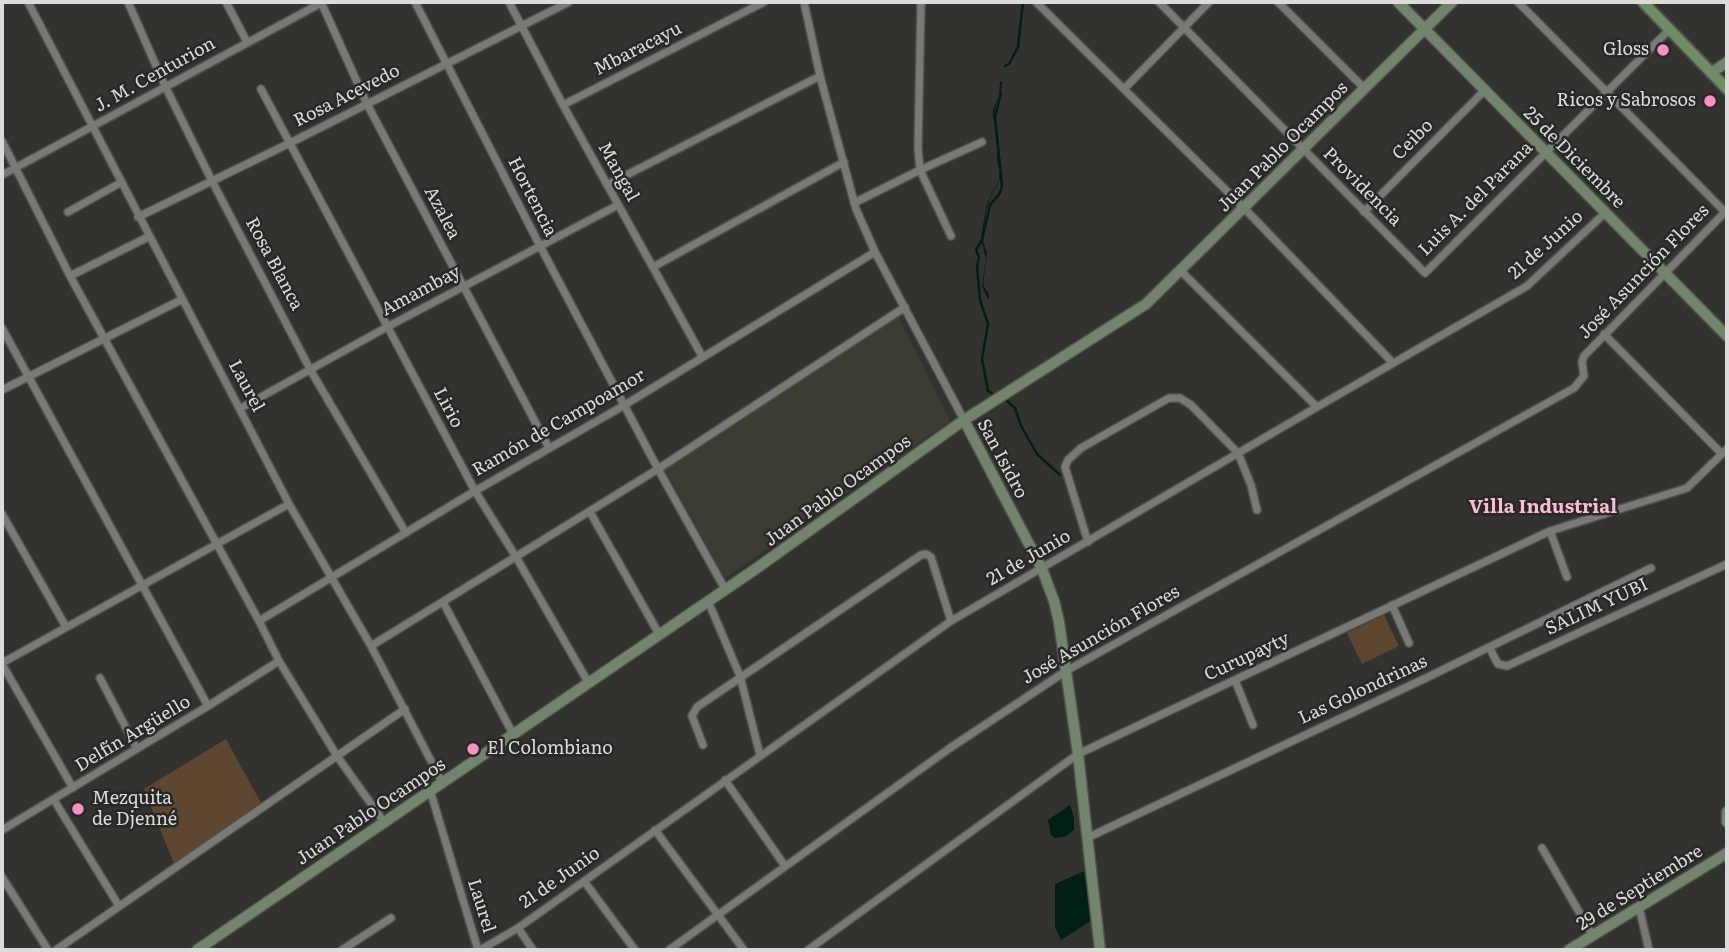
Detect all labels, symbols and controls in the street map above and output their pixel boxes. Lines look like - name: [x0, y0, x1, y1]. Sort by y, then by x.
- street label: Mbaracayu: [590, 18, 686, 80]
- street label: J. M. Centurion: [91, 33, 219, 117]
- place label: Gloss: [1603, 39, 1649, 61]
- marker: Gloss: [1655, 42, 1671, 58]
- street label: Rosa Acevedo: [290, 60, 404, 132]
- street label: Juan Pablo Ocampos: [1213, 77, 1353, 217]
- place label: Ricos y Sabrosos: [1556, 90, 1696, 112]
- marker: Ricos y Sabrosos: [1702, 93, 1718, 109]
- street label: 25 de Diciembre: [1519, 103, 1629, 213]
- street label: Ceibo: [1388, 115, 1438, 165]
- street label: Luis A. del Parana: [1414, 137, 1538, 261]
- street label: Mangal: [593, 138, 643, 206]
- street label: Providencia: [1318, 143, 1406, 231]
- street label: Hortencia: [503, 154, 561, 240]
- street label: Azalea: [419, 183, 465, 243]
- street label: José Asunción Flores: [1574, 200, 1714, 344]
- street label: 21 de Junio: [1504, 206, 1588, 284]
- street label: Rosa Blanca: [240, 214, 308, 314]
- street label: Amambay: [378, 261, 464, 321]
- street label: Laurel: [223, 356, 269, 416]
- street label: Ramón de Campoamor: [469, 365, 649, 481]
- street label: Lirio: [428, 384, 468, 432]
- street label: San Isidro: [972, 416, 1032, 502]
- street label: Juan Pablo Ocampos: [761, 431, 915, 551]
- district label: Villa Industrial: [1469, 496, 1617, 518]
- street label: 21 de Junio: [983, 525, 1075, 591]
- street label: SALIM YUBI: [1542, 574, 1652, 640]
- street label: José Asunción Flores: [1018, 581, 1184, 689]
- street label: Curupayty: [1201, 628, 1293, 686]
- street label: Las Golondrinas: [1295, 651, 1431, 729]
- street label: Delfín Argüello: [71, 691, 195, 777]
- place label: El Colombiano: [487, 738, 613, 760]
- marker: El Colombiano: [465, 741, 481, 757]
- street label: Juan Pablo Ocampos: [292, 754, 450, 870]
- place label: Mezquita de Djenné: [92, 788, 177, 830]
- marker: Mezquita de Djenné: [70, 801, 86, 817]
- street label: 29 de Septiembre: [1573, 841, 1707, 935]
- street label: 21 de Junio: [516, 842, 604, 914]
- street label: Laurel: [463, 876, 499, 936]

